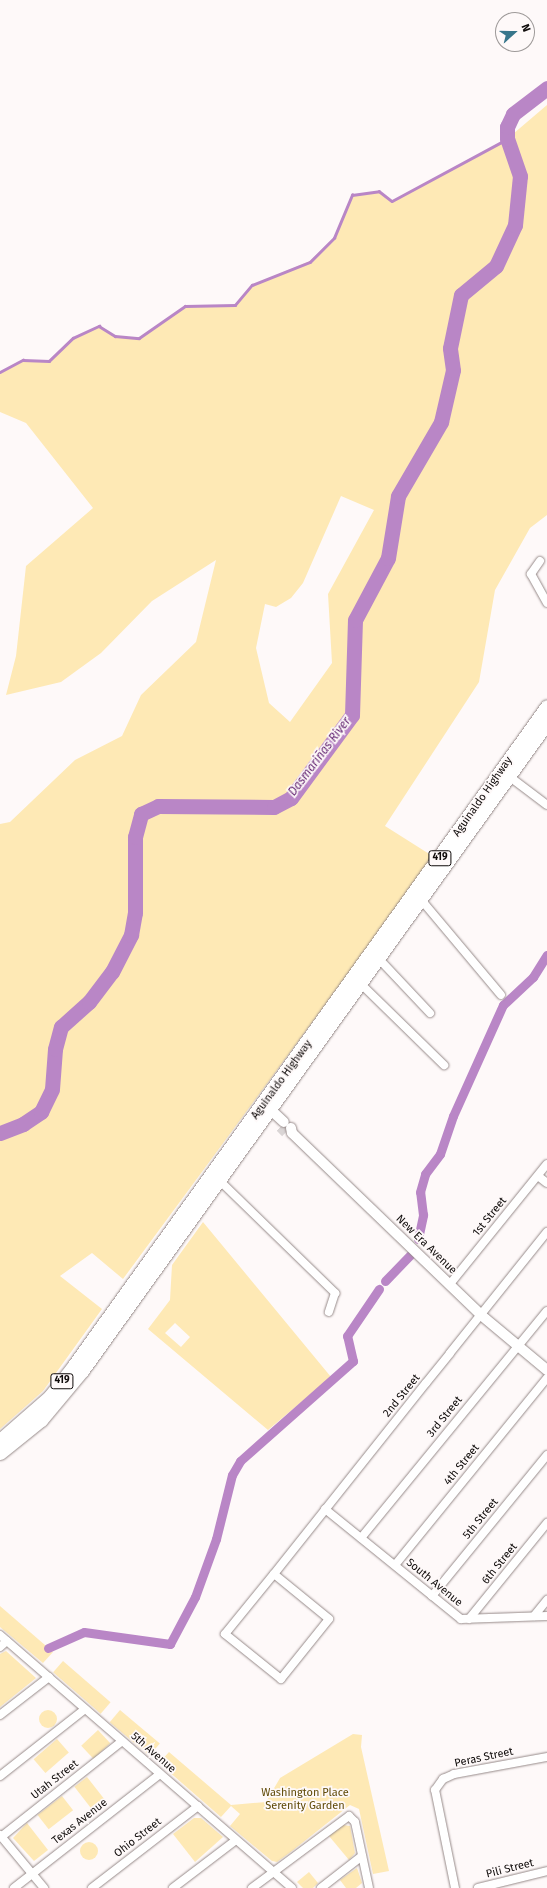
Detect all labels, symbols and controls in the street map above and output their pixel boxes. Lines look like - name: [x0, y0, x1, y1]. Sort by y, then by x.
- north arrow: [495, 12, 535, 52]
- text: N: [518, 22, 533, 34]
- water label: Dasmariñas River: [286, 715, 354, 799]
- street label: Aguinaldo Highway: [450, 754, 516, 840]
- road number: 419: [428, 850, 452, 866]
- street label: Aguinaldo Highway: [249, 1038, 315, 1122]
- street label: 1st Street: [470, 1195, 510, 1239]
- street label: New Era Avenue: [393, 1213, 459, 1277]
- street label: 2nd Street: [381, 1372, 423, 1420]
- road number: 419: [50, 1373, 74, 1389]
- street label: 3rd Street: [425, 1394, 465, 1440]
- street label: 4th Street: [441, 1442, 483, 1488]
- street label: 5th Street: [461, 1496, 501, 1542]
- street label: 6th Street: [479, 1541, 521, 1587]
- street label: South Avenue: [403, 1556, 465, 1610]
- street label: 5th Avenue: [128, 1730, 178, 1776]
- street label: Peras Street: [453, 1745, 515, 1771]
- street label: Utah Street: [29, 1757, 81, 1803]
- park label: Washington Place Serenity Garden: [261, 1787, 349, 1813]
- street label: Texas Avenue: [50, 1796, 110, 1848]
- street label: Ohio Street: [112, 1815, 164, 1861]
- street label: Pili Street: [485, 1857, 535, 1881]

